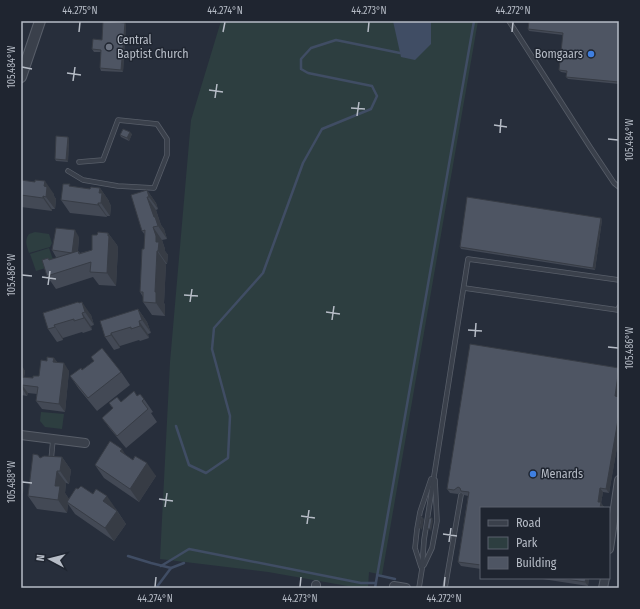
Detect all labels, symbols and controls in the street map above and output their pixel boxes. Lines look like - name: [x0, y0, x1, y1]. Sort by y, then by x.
- text: 44.275°N: [62, 5, 98, 17]
- text: 44.274°N: [207, 5, 243, 17]
- text: 44.273°N: [351, 5, 387, 17]
- text: 44.272°N: [495, 5, 531, 17]
- place label: Central Baptist Church: [117, 33, 189, 61]
- marker: Central Baptist Church: [104, 42, 114, 52]
- text: 105.484°W: [6, 45, 18, 88]
- place label: Bomgaars: [535, 47, 583, 61]
- marker: Bomgaars: [586, 49, 596, 59]
- text: 105.484°W: [624, 118, 636, 161]
- text: 105.486°W: [6, 253, 18, 296]
- text: 105.486°W: [624, 326, 636, 369]
- text: 105.488°W: [6, 460, 18, 503]
- place label: Menards: [541, 467, 583, 481]
- marker: Menards: [528, 469, 538, 479]
- legend: [480, 507, 610, 579]
- text: Road: [516, 516, 541, 530]
- text: Park: [516, 536, 538, 550]
- north arrow: [30, 539, 70, 579]
- text: N: [34, 554, 47, 562]
- text: Building: [516, 556, 557, 570]
- text: 44.274°N: [137, 593, 173, 605]
- text: 44.273°N: [282, 593, 318, 605]
- text: 44.272°N: [426, 593, 462, 605]

